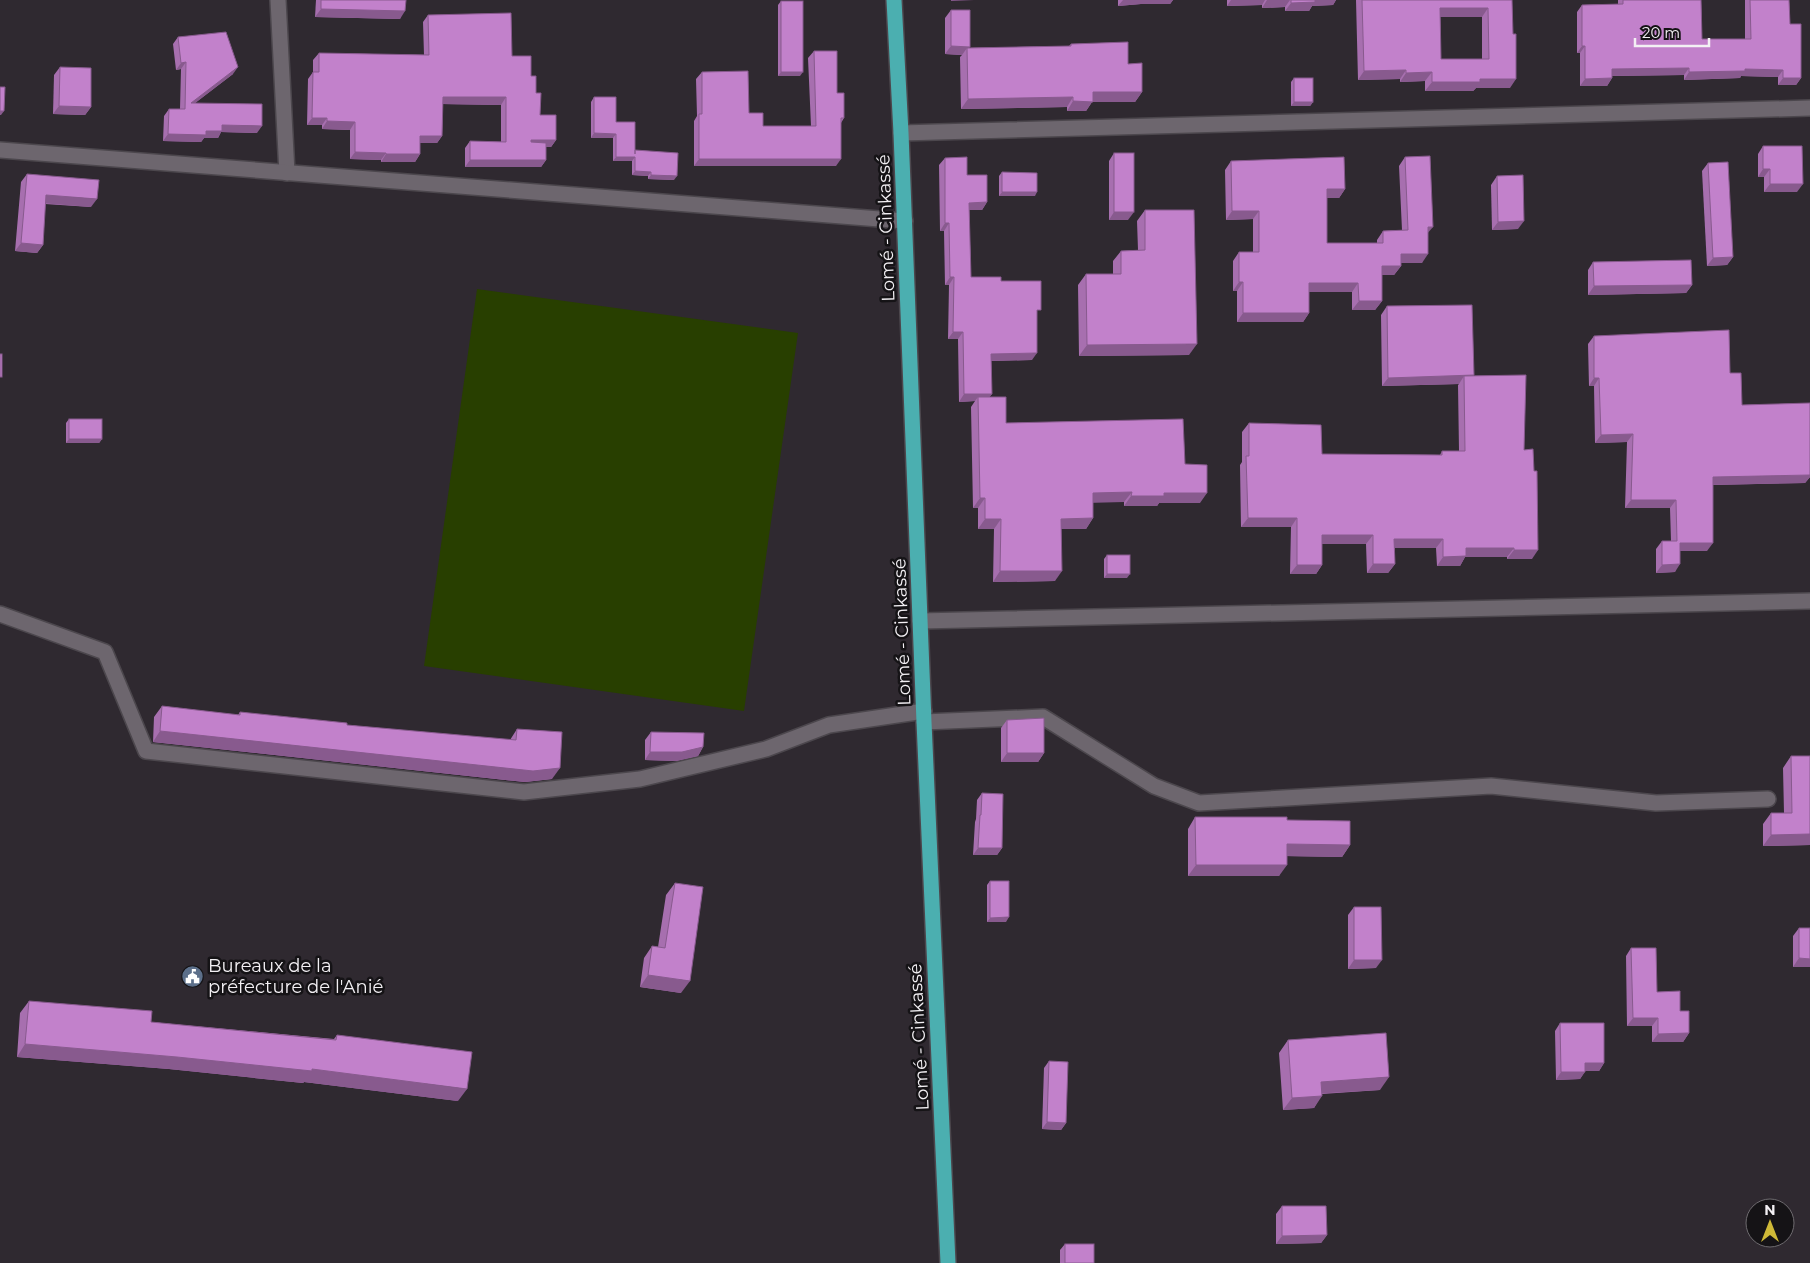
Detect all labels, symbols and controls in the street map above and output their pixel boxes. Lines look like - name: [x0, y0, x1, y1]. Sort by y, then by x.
- scale bar: [1635, 15, 1709, 47]
- text: 20 m: [1642, 23, 1680, 42]
- street label: Lomé - Cinkassé: [872, 154, 900, 302]
- street label: Lomé - Cinkassé: [888, 558, 916, 706]
- place label: Bureaux de la préfecture de l'Anié: [208, 955, 383, 998]
- street label: Lomé - Cinkassé: [904, 963, 934, 1111]
- public building icon: Bureaux de la préfecture de l'Anié: [180, 964, 204, 988]
- north arrow: [1745, 1198, 1795, 1248]
- text: N: [1764, 1201, 1776, 1219]

